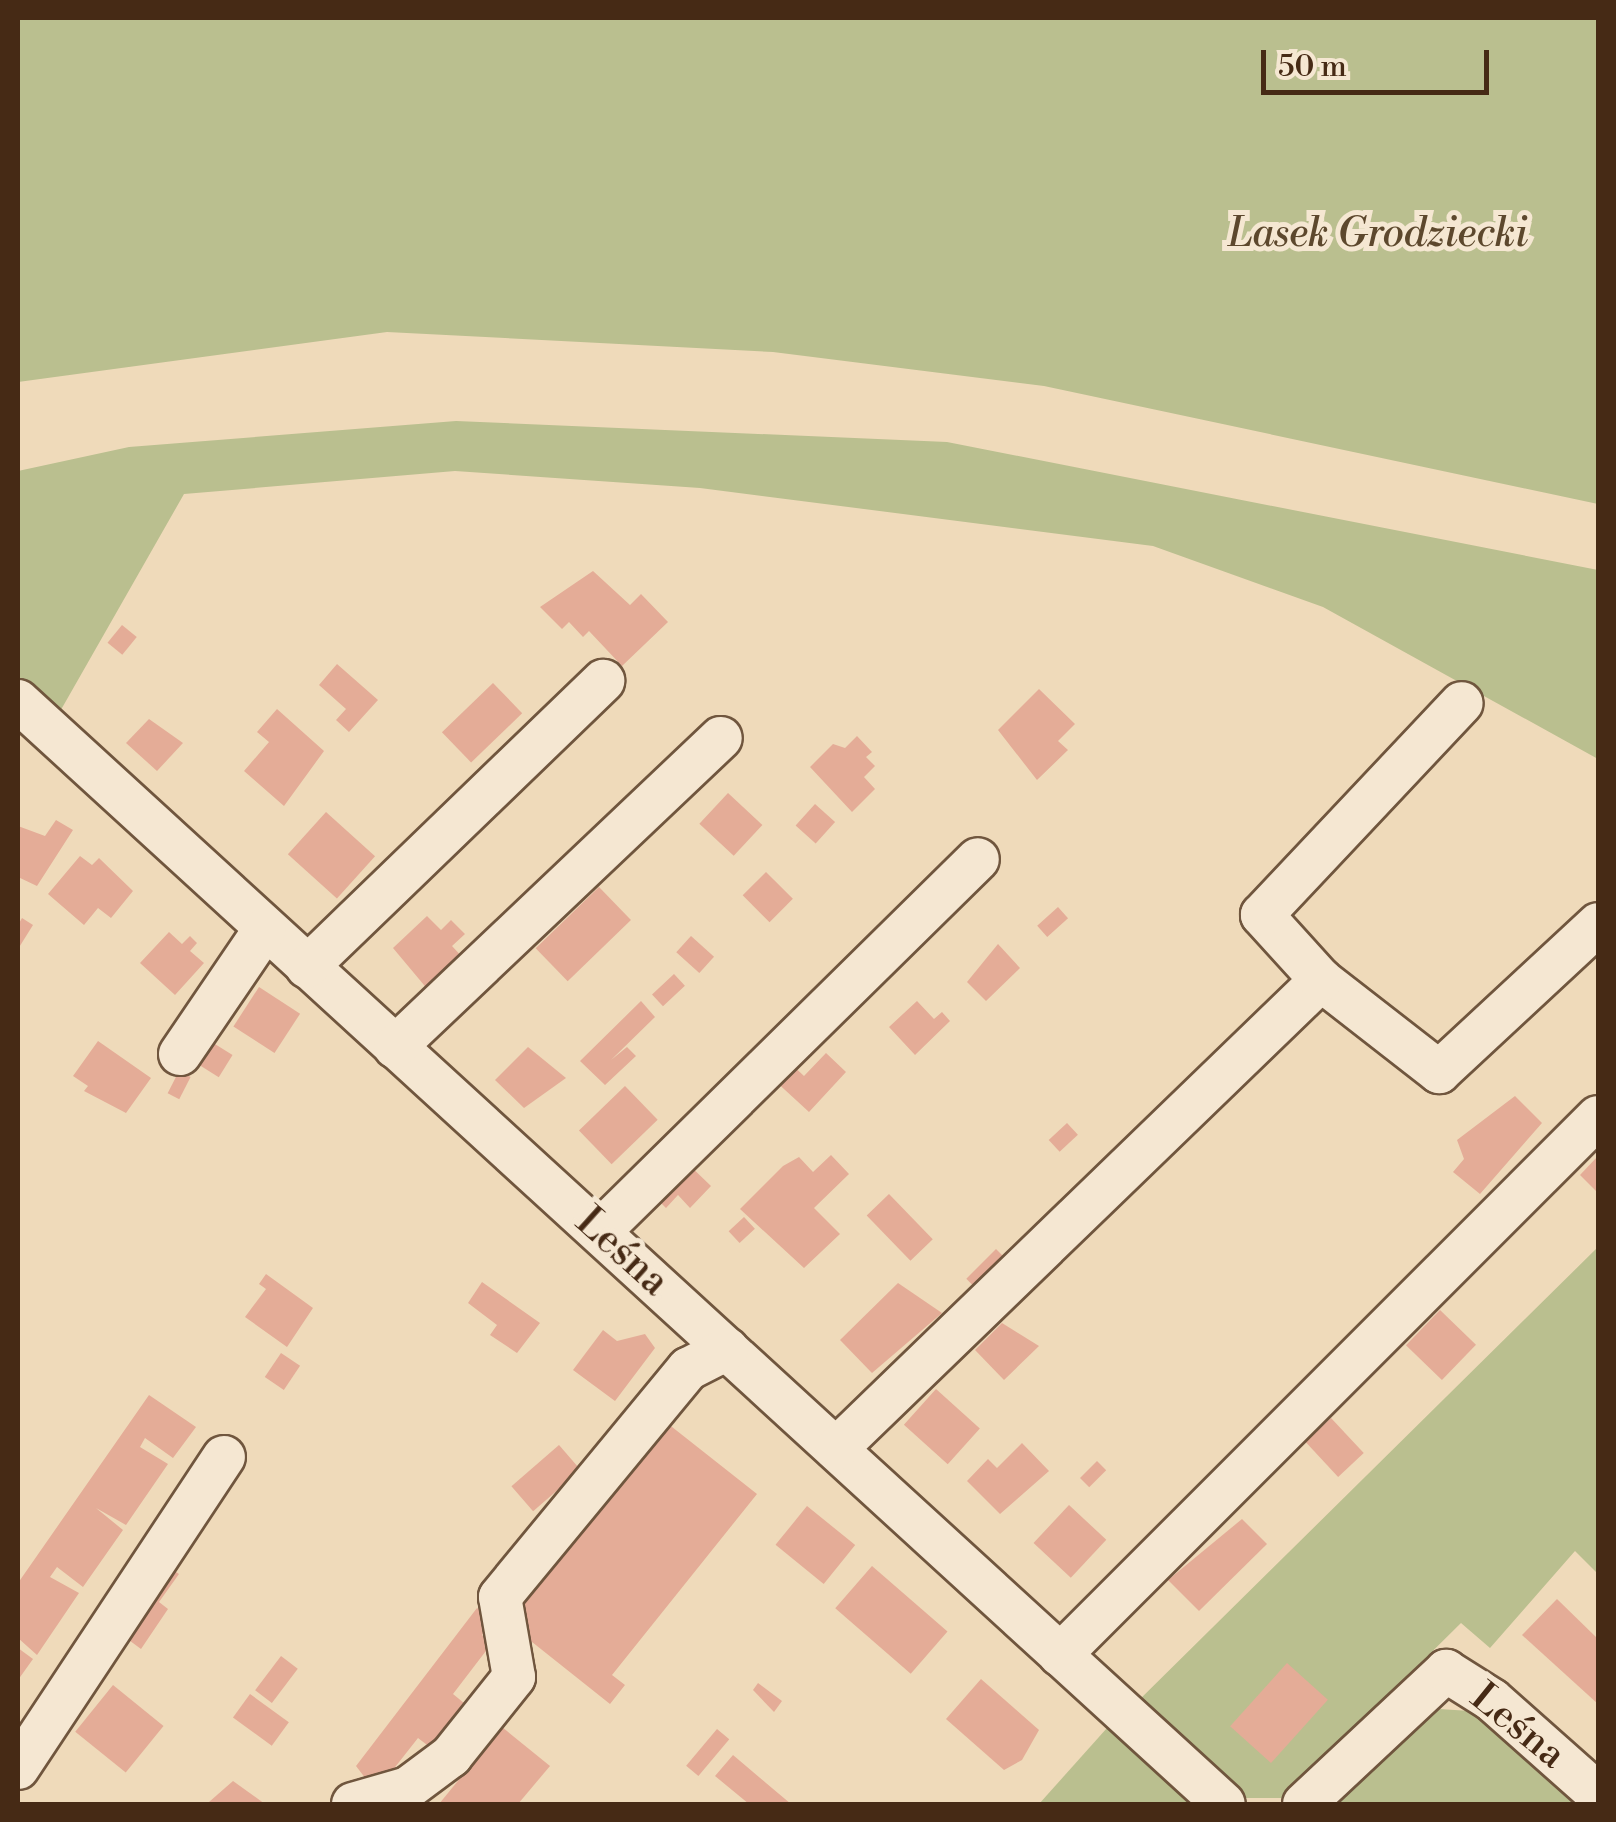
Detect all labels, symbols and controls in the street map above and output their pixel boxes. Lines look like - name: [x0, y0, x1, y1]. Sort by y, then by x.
- scale bar: [1266, 30, 1494, 92]
- text: 50 m: [1278, 48, 1347, 86]
- park label: Lasek Grodziecki: [1228, 210, 1528, 258]
- street label: Leśna: [566, 1198, 678, 1306]
- street label: Leśna: [1461, 1673, 1575, 1779]

